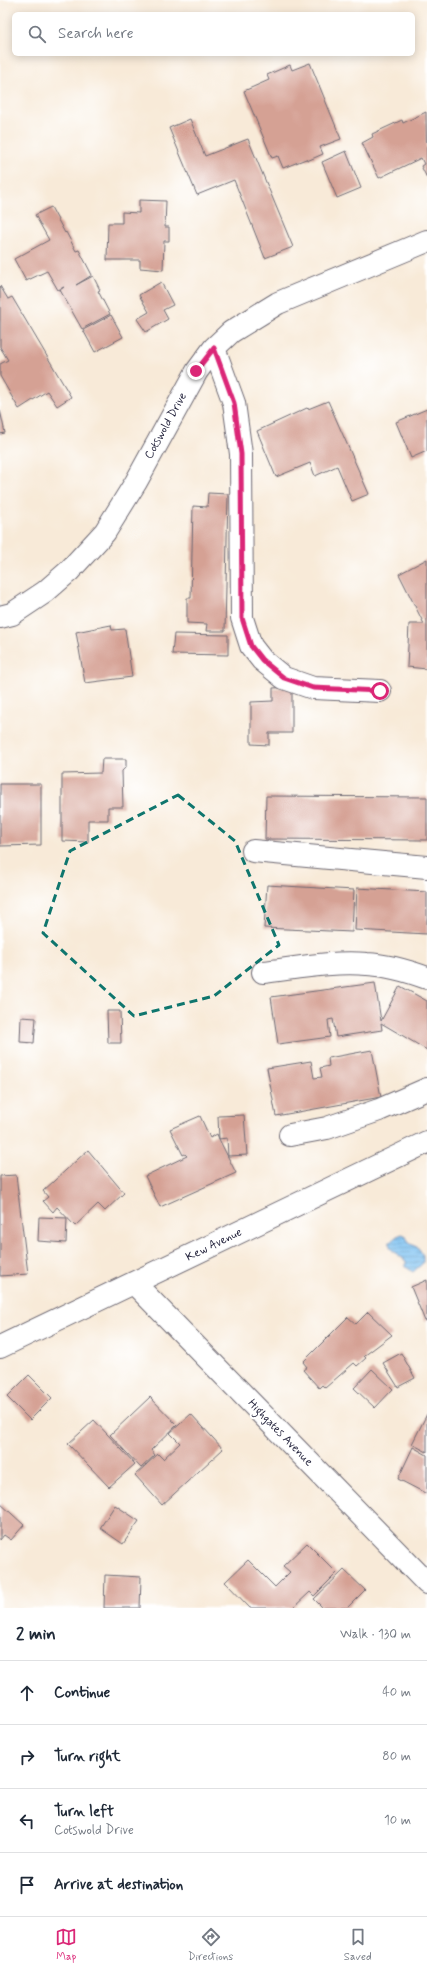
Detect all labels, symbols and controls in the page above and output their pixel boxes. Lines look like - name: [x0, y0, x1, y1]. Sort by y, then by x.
- search box: [12, 12, 415, 56]
- icon: search: [26, 23, 48, 45]
- text: Search here: [58, 24, 134, 44]
- route end: [187, 362, 205, 380]
- street label: Cotswold Drive: [141, 390, 191, 462]
- route start: [371, 682, 389, 700]
- street label: Kew Avenue: [183, 1225, 245, 1265]
- street label: Highgates Avenue: [243, 1396, 316, 1471]
- text: 2 min: [16, 1623, 56, 1645]
- text: Walk · 130 m: [340, 1626, 411, 1643]
- icon: ahead: [16, 1682, 38, 1704]
- text: Continue: [54, 1683, 110, 1703]
- text: 40 m: [382, 1684, 411, 1701]
- icon: right: [16, 1746, 38, 1768]
- text: Turn right: [54, 1747, 121, 1767]
- text: 80 m: [382, 1748, 411, 1765]
- text: Turn left: [54, 1802, 114, 1822]
- icon: left: [16, 1810, 38, 1832]
- text: 10 m: [384, 1812, 411, 1829]
- text: Cotswold Drive: [54, 1822, 134, 1839]
- icon: arrive: [16, 1874, 38, 1896]
- text: Arrive at destination: [54, 1875, 183, 1895]
- tab: Map: [55, 1926, 77, 1964]
- tab: Directions: [188, 1926, 233, 1964]
- tab: Saved: [344, 1926, 372, 1964]

